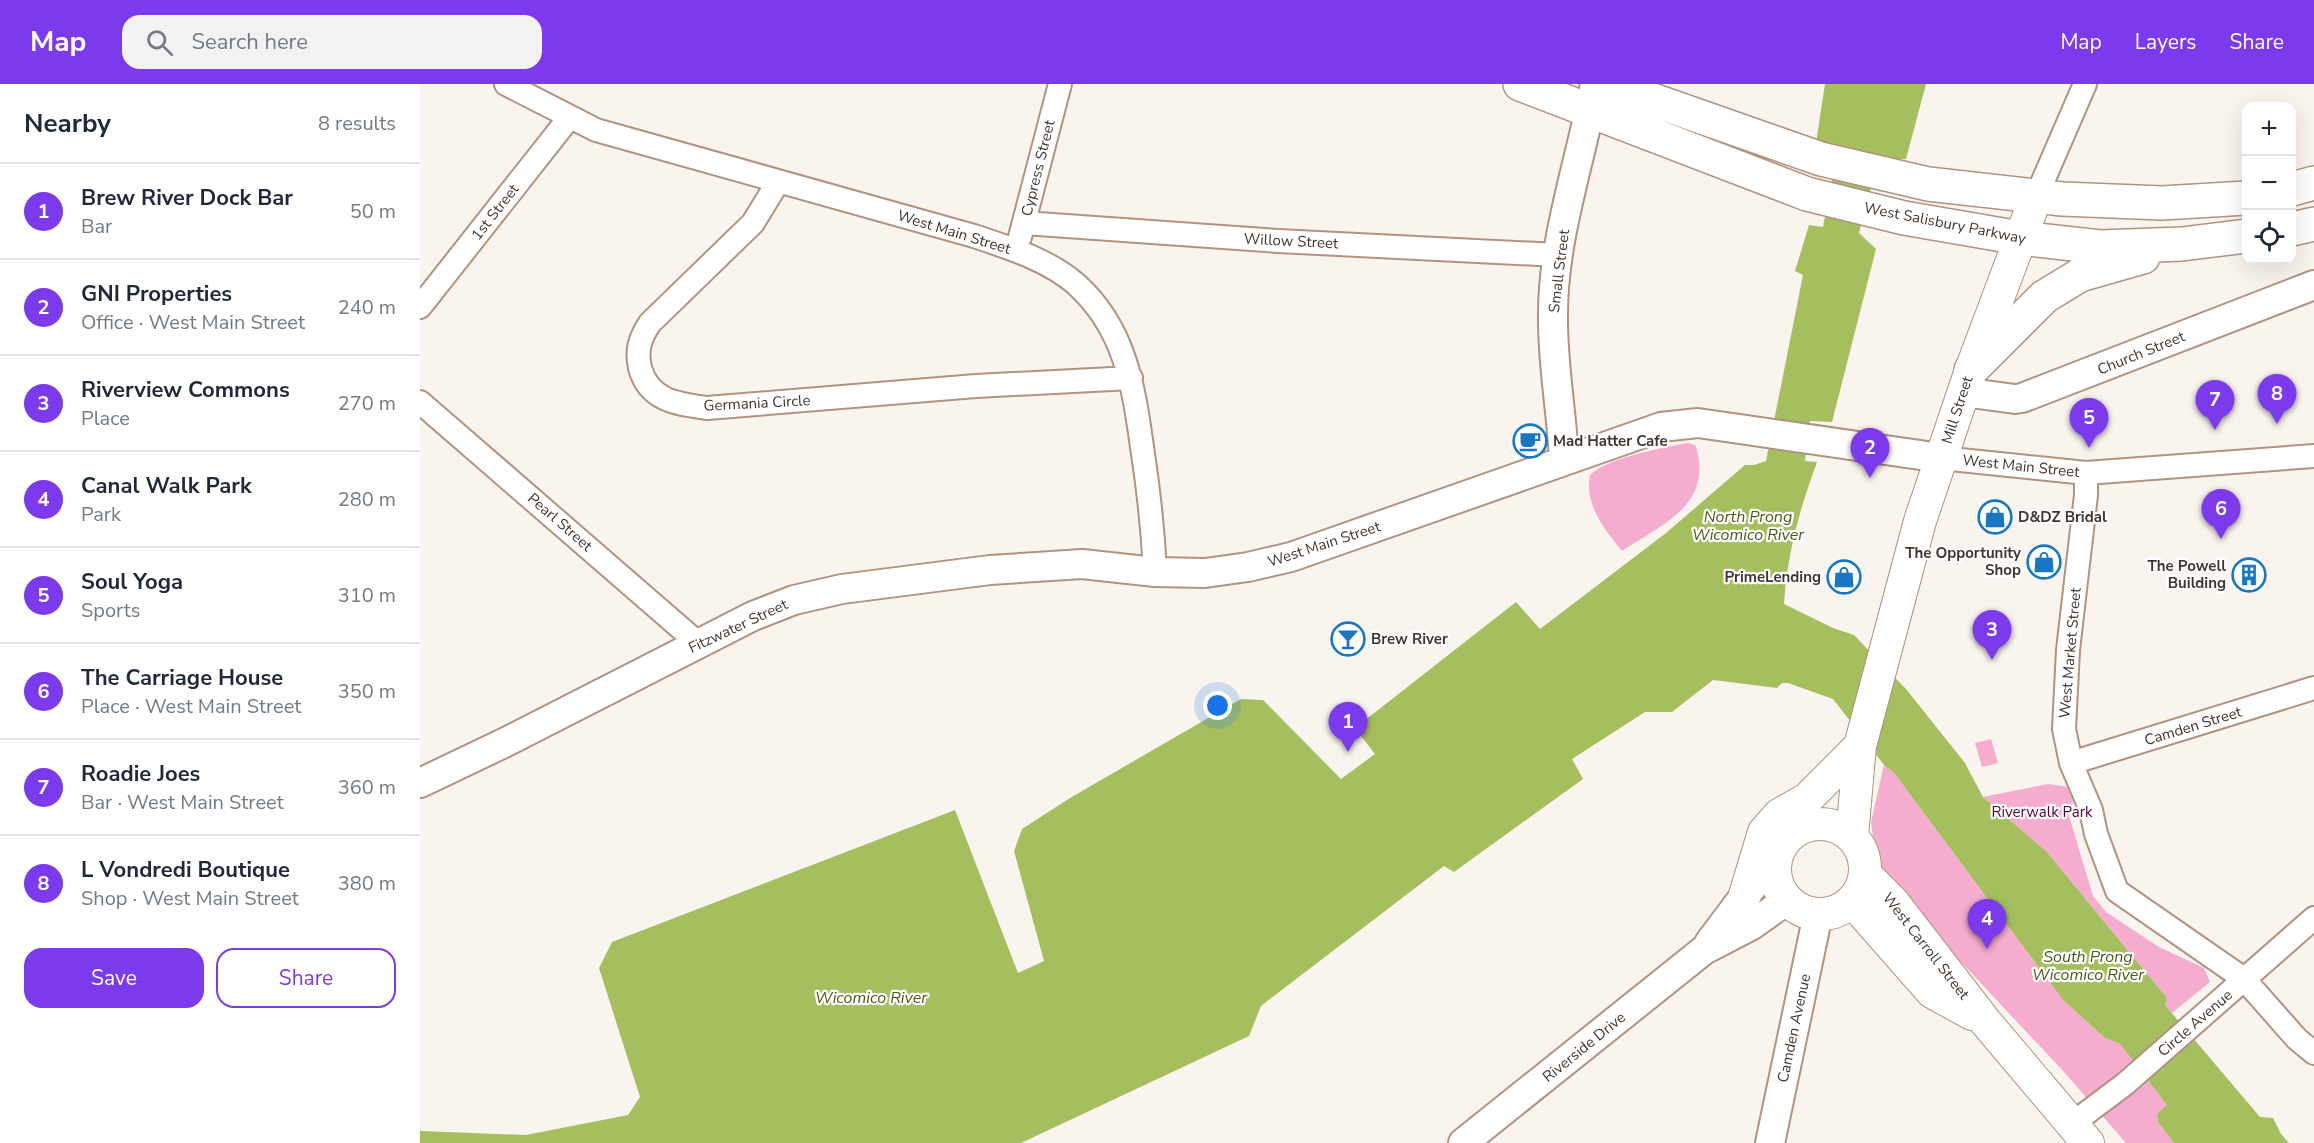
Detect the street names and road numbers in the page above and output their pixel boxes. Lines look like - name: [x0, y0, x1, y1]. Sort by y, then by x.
- street label: Cypress Street: [1016, 117, 1060, 218]
- street label: 1st Street: [467, 179, 524, 244]
- street label: West Salisbury Parkway: [1862, 197, 2028, 249]
- street label: West Main Street: [895, 205, 1014, 259]
- street label: Small Street: [1544, 228, 1574, 314]
- street label: Willow Street: [1243, 229, 1339, 253]
- street label: Church Street: [2094, 326, 2188, 380]
- street label: Mill Street: [1937, 373, 1978, 446]
- street label: Germania Circle: [703, 390, 811, 416]
- street label: West Main Street: [1962, 450, 2081, 482]
- street label: Pearl Street: [523, 488, 597, 556]
- street label: West Main Street: [1265, 516, 1384, 572]
- street label: West Market Street: [2054, 586, 2086, 719]
- street label: Fitzwater Street: [685, 594, 792, 658]
- street label: Camden Street: [2142, 702, 2245, 750]
- street label: West Carroll Street: [1878, 888, 1974, 1004]
- street label: Camden Avenue: [1773, 972, 1815, 1084]
- street label: Circle Avenue: [2153, 985, 2237, 1061]
- street label: Riverside Drive: [1538, 1007, 1630, 1087]

